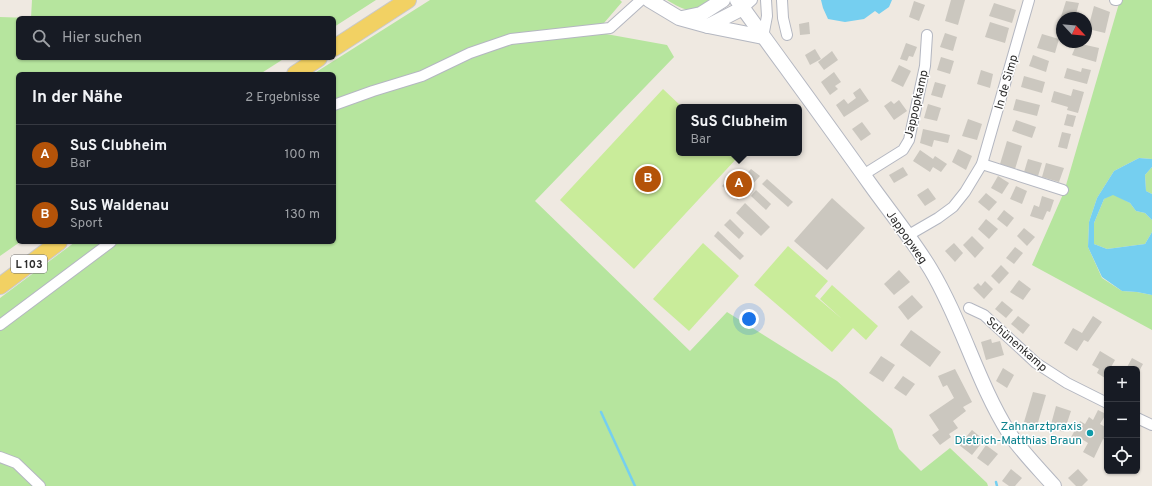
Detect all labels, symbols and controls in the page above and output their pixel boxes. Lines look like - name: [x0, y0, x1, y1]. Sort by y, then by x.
- north arrow: [1056, 12, 1092, 48]
- search box: [16, 16, 336, 60]
- icon: search: [30, 27, 52, 49]
- text: Hier suchen: [62, 29, 142, 48]
- street label: In de Simp: [992, 53, 1022, 112]
- street label: Jappopkamp: [901, 68, 933, 140]
- text: In der Nähe: [32, 87, 123, 109]
- text: 2 Ergebnisse: [245, 90, 320, 106]
- popup: [676, 104, 802, 156]
- text: SuS Clubheim: [690, 113, 788, 132]
- text: Bar: [690, 132, 711, 148]
- text: SuS Clubheim: [70, 137, 167, 156]
- text: A: [40, 147, 50, 163]
- text: 100 m: [284, 147, 320, 163]
- text: Bar: [70, 156, 91, 172]
- pin: B: [635, 164, 661, 194]
- pin: A: [726, 169, 752, 199]
- text: SuS Waldenau: [70, 197, 169, 216]
- text: B: [41, 207, 49, 223]
- text: 130 m: [285, 207, 320, 223]
- street label: Jappopweg: [882, 208, 930, 268]
- text: Sport: [70, 216, 103, 232]
- road number: L 103: [11, 255, 47, 273]
- your location: [739, 309, 759, 329]
- street label: Schünenkamp: [982, 314, 1051, 376]
- map controls: [1104, 366, 1140, 474]
- button: +: [1104, 366, 1140, 402]
- button: −: [1104, 402, 1140, 438]
- place label: Zahnarztpraxis Dietrich-Matthias Braun: [954, 419, 1082, 449]
- marker: Zahnarztpraxis Dietrich-Matthias Braun: [1085, 428, 1095, 438]
- button: locate: [1104, 438, 1140, 474]

